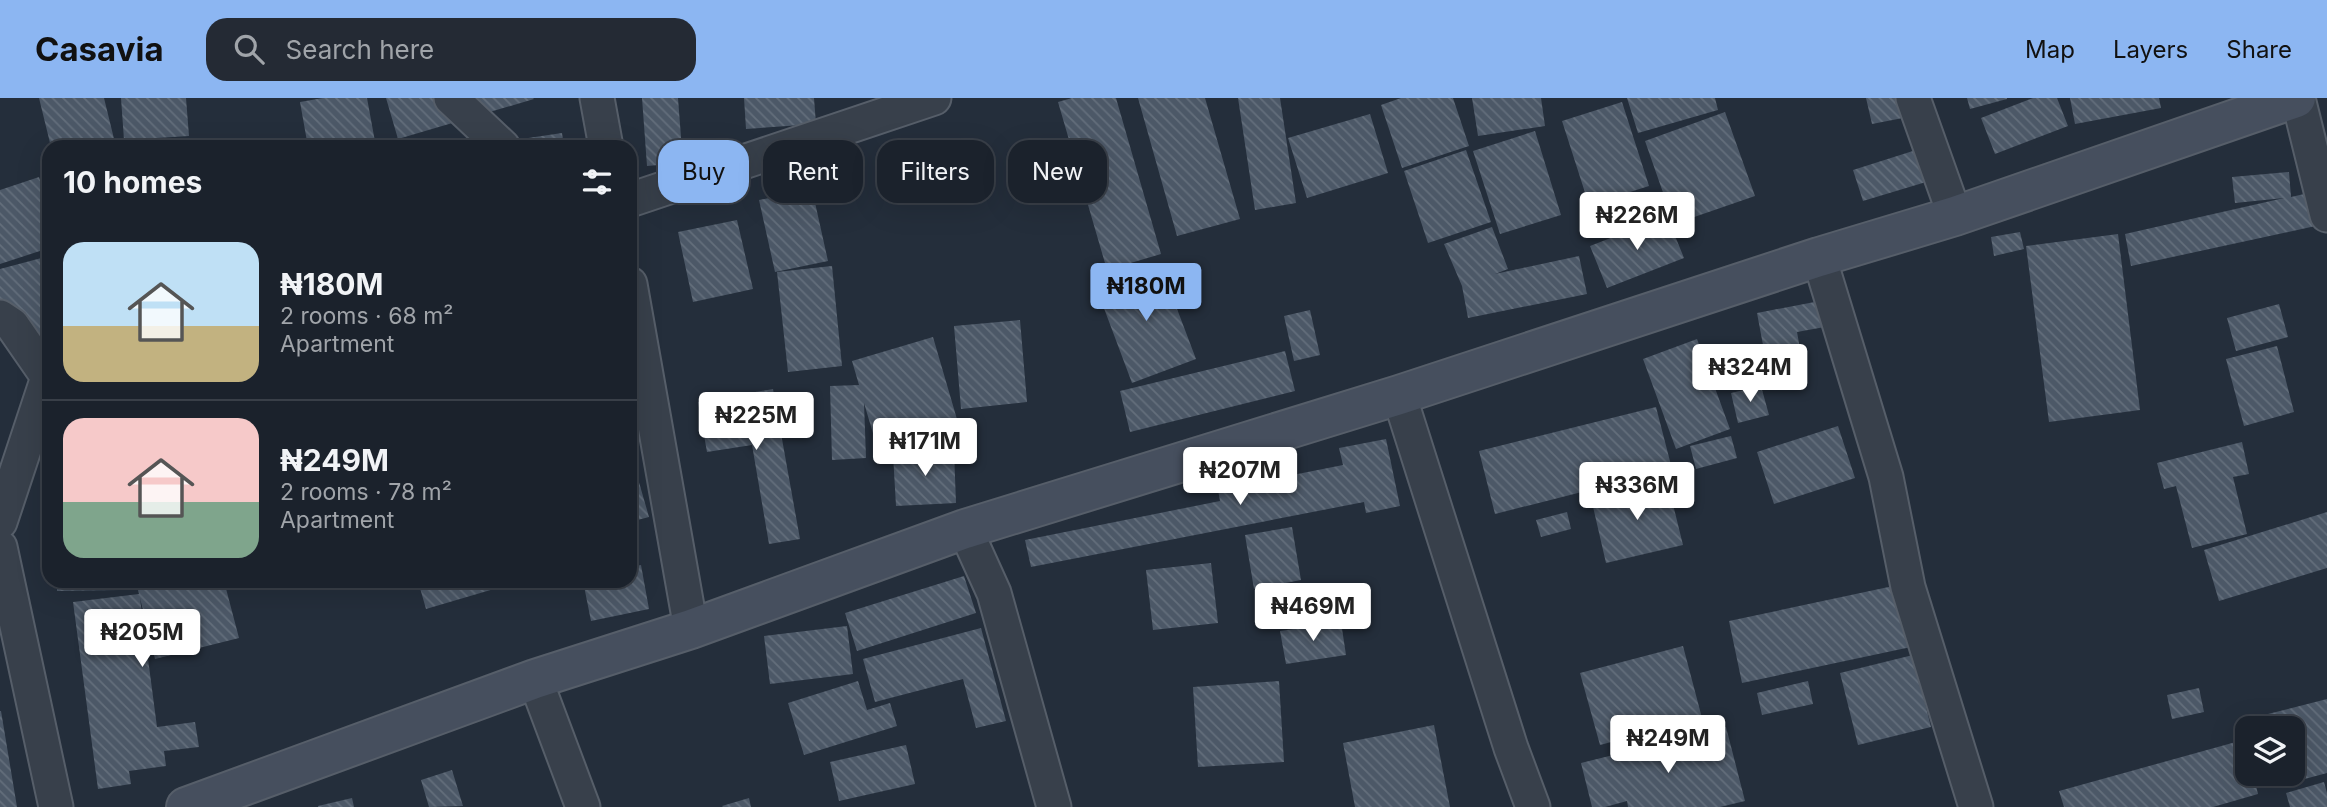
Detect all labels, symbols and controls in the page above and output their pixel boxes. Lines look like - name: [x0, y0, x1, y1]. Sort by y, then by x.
- search box: [206, 18, 696, 81]
- text: Casavia: [35, 29, 164, 69]
- icon: search: [230, 30, 268, 68]
- text: Search here: [286, 34, 434, 65]
- text: Map: [2025, 35, 2075, 64]
- text: Layers: [2113, 35, 2188, 64]
- text: Share: [2226, 35, 2292, 64]
- chip: Buy: [658, 140, 749, 203]
- chip: Rent: [763, 140, 863, 203]
- chip: Filters: [877, 140, 994, 203]
- chip: New: [1008, 140, 1107, 203]
- icon: filters: [578, 163, 616, 201]
- text: 10 homes: [63, 164, 202, 200]
- pin: ₦226M: [1588, 192, 1686, 252]
- text: ₦226M: [1596, 201, 1678, 229]
- pin: ₦180M: [1097, 264, 1195, 323]
- text: ₦180M: [280, 266, 383, 302]
- icon: home: [119, 270, 203, 354]
- text: ₦180M: [1106, 272, 1186, 300]
- text: 2 rooms · 68 m²: [280, 302, 453, 330]
- text: Apartment: [280, 330, 394, 358]
- pin: ₦324M: [1701, 344, 1799, 404]
- text: ₦324M: [1708, 353, 1792, 381]
- pin: ₦225M: [707, 392, 805, 452]
- text: ₦225M: [715, 401, 797, 429]
- pin: ₦171M: [876, 418, 974, 478]
- text: ₦171M: [889, 427, 961, 455]
- text: ₦249M: [280, 442, 389, 478]
- icon: home: [119, 446, 203, 530]
- pin: ₦207M: [1191, 448, 1289, 507]
- text: ₦207M: [1199, 456, 1281, 484]
- pin: ₦336M: [1588, 462, 1686, 522]
- text: ₦336M: [1595, 471, 1679, 499]
- text: 2 rooms · 78 m²: [280, 478, 452, 506]
- text: Apartment: [280, 506, 394, 534]
- pin: ₦469M: [1264, 584, 1362, 643]
- text: ₦469M: [1271, 592, 1355, 620]
- pin: ₦205M: [93, 610, 191, 669]
- text: ₦205M: [100, 618, 184, 646]
- pin: ₦249M: [1619, 716, 1717, 775]
- map controls: [2235, 716, 2305, 786]
- button: layers: [2235, 716, 2305, 786]
- text: ₦249M: [1626, 724, 1710, 752]

